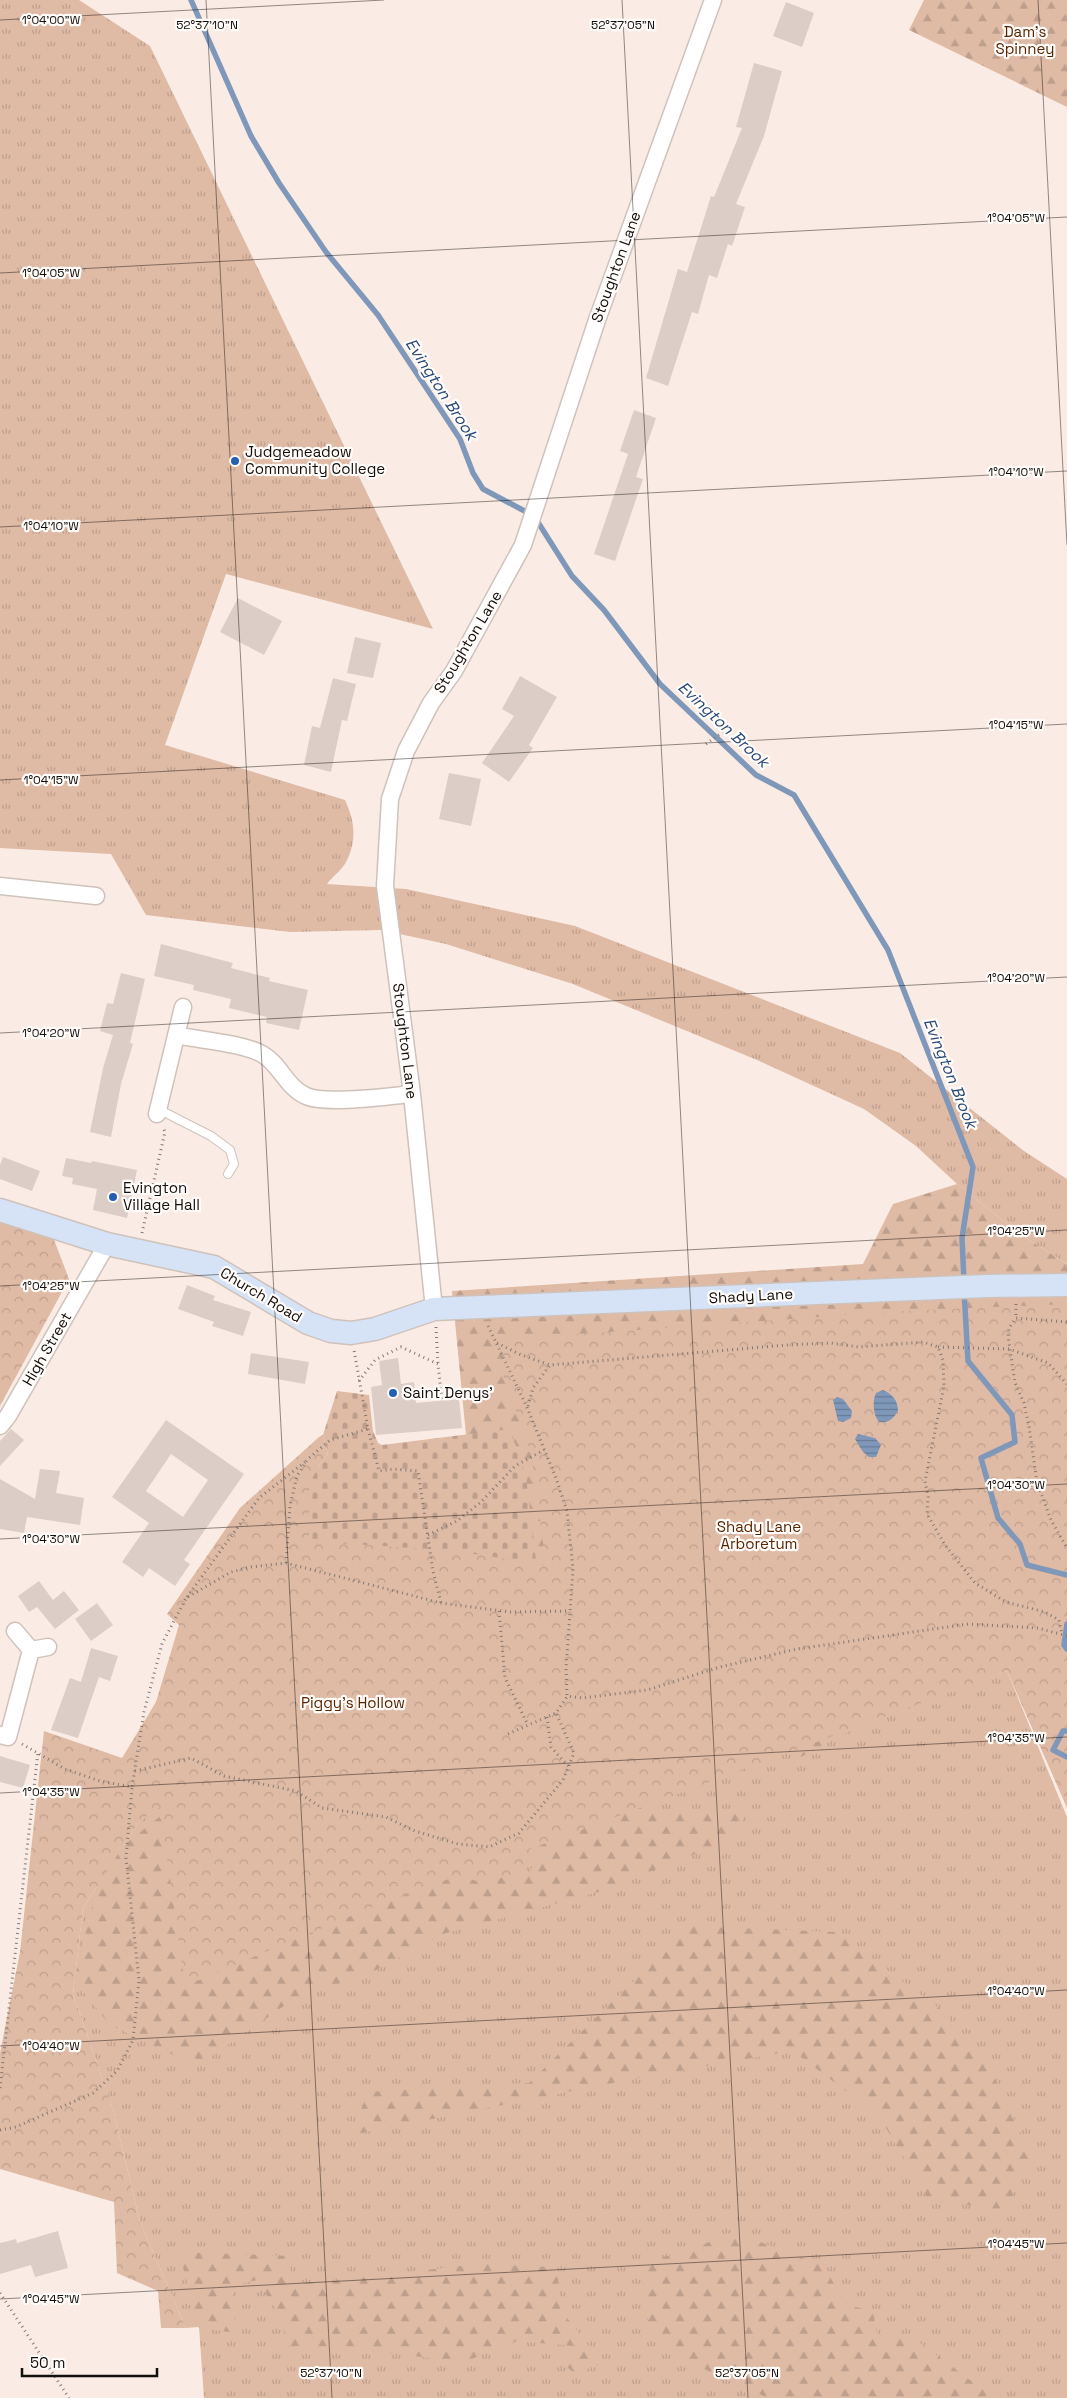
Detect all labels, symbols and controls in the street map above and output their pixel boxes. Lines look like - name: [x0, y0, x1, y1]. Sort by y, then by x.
- text: 1°04'00"W: [22, 12, 81, 28]
- text: 52°37'10"N: [176, 17, 238, 33]
- text: 52°37'05"N: [591, 17, 655, 33]
- park label: Dam's Spinney: [996, 22, 1054, 58]
- street label: Stoughton Lane: [587, 209, 644, 325]
- text: 1°04'05"W: [987, 210, 1045, 226]
- text: 1°04'05"W: [22, 265, 80, 281]
- water label: Evington Brook: [401, 334, 484, 446]
- place label: Judgemeadow Community College: [245, 442, 385, 478]
- marker: Judgemeadow Community College: [229, 455, 241, 467]
- text: 1°04'10"W: [988, 464, 1044, 480]
- text: 1°04'10"W: [23, 518, 79, 534]
- street label: Stoughton Lane: [429, 587, 506, 697]
- water label: Evington Brook: [674, 677, 775, 774]
- text: 1°04'15"W: [988, 717, 1044, 733]
- text: 1°04'15"W: [23, 772, 79, 788]
- text: 1°04'20"W: [987, 970, 1045, 986]
- street label: Stoughton Lane: [389, 982, 422, 1100]
- water label: Evington Brook: [919, 1015, 983, 1134]
- text: 1°04'20"W: [22, 1025, 80, 1041]
- place label: Evington Village Hall: [123, 1178, 200, 1214]
- marker: Evington Village Hall: [107, 1191, 119, 1203]
- text: 1°04'25"W: [987, 1223, 1045, 1239]
- street label: Church Road: [217, 1263, 306, 1326]
- text: 1°04'25"W: [22, 1278, 80, 1294]
- street label: Shady Lane: [708, 1284, 794, 1307]
- street label: High Street: [18, 1308, 75, 1389]
- place label: Saint Denys': [403, 1383, 493, 1402]
- marker: Saint Denys': [387, 1387, 399, 1399]
- text: 1°04'30"W: [987, 1477, 1045, 1493]
- park label: Shady Lane Arboretum: [717, 1517, 801, 1553]
- text: 1°04'30"W: [22, 1531, 80, 1547]
- park label: Piggy's Hollow: [301, 1693, 405, 1712]
- text: 1°04'35"W: [987, 1730, 1045, 1746]
- text: 1°04'35"W: [22, 1784, 80, 1800]
- text: 1°04'40"W: [987, 1983, 1045, 1999]
- text: 1°04'40"W: [22, 2038, 80, 2054]
- text: 1°04'45"W: [987, 2236, 1045, 2252]
- text: 1°04'45"W: [22, 2291, 80, 2307]
- scale bar: [22, 2346, 158, 2378]
- text: 50 m: [30, 2353, 65, 2372]
- text: 52°37'10"N: [300, 2365, 362, 2381]
- text: 52°37'05"N: [715, 2365, 779, 2381]

